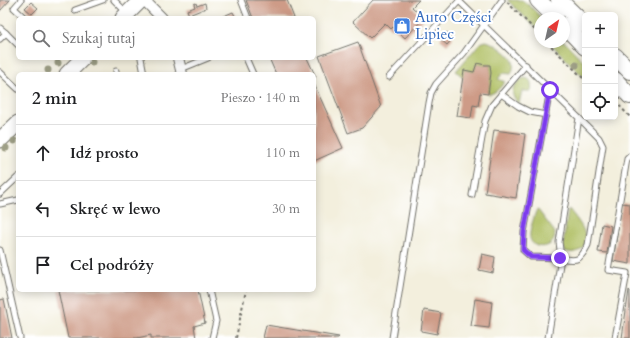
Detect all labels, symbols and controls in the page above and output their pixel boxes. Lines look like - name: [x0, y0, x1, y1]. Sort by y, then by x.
- place label: Auto Części Lipiec: [415, 7, 492, 44]
- north arrow: [534, 12, 570, 48]
- map controls: [582, 12, 618, 120]
- button: +: [582, 12, 618, 48]
- search box: [16, 16, 316, 60]
- shop icon: Auto Części Lipiec: [392, 16, 412, 36]
- icon: search: [30, 27, 52, 49]
- text: Szukaj tutaj: [62, 28, 136, 48]
- button: −: [582, 48, 618, 84]
- route start: [541, 81, 559, 99]
- button: locate: [582, 84, 618, 120]
- text: 2 min: [32, 87, 77, 110]
- text: Pieszo · 140 m: [221, 89, 300, 107]
- icon: ahead: [32, 142, 54, 164]
- text: Idź prosto: [70, 143, 138, 163]
- text: 110 m: [266, 144, 300, 162]
- icon: left: [32, 198, 54, 220]
- text: Skręć w lewo: [70, 199, 160, 219]
- text: 30 m: [272, 200, 300, 218]
- route end: [551, 249, 569, 267]
- icon: arrive: [32, 254, 54, 276]
- text: Cel podróży: [70, 255, 154, 275]

